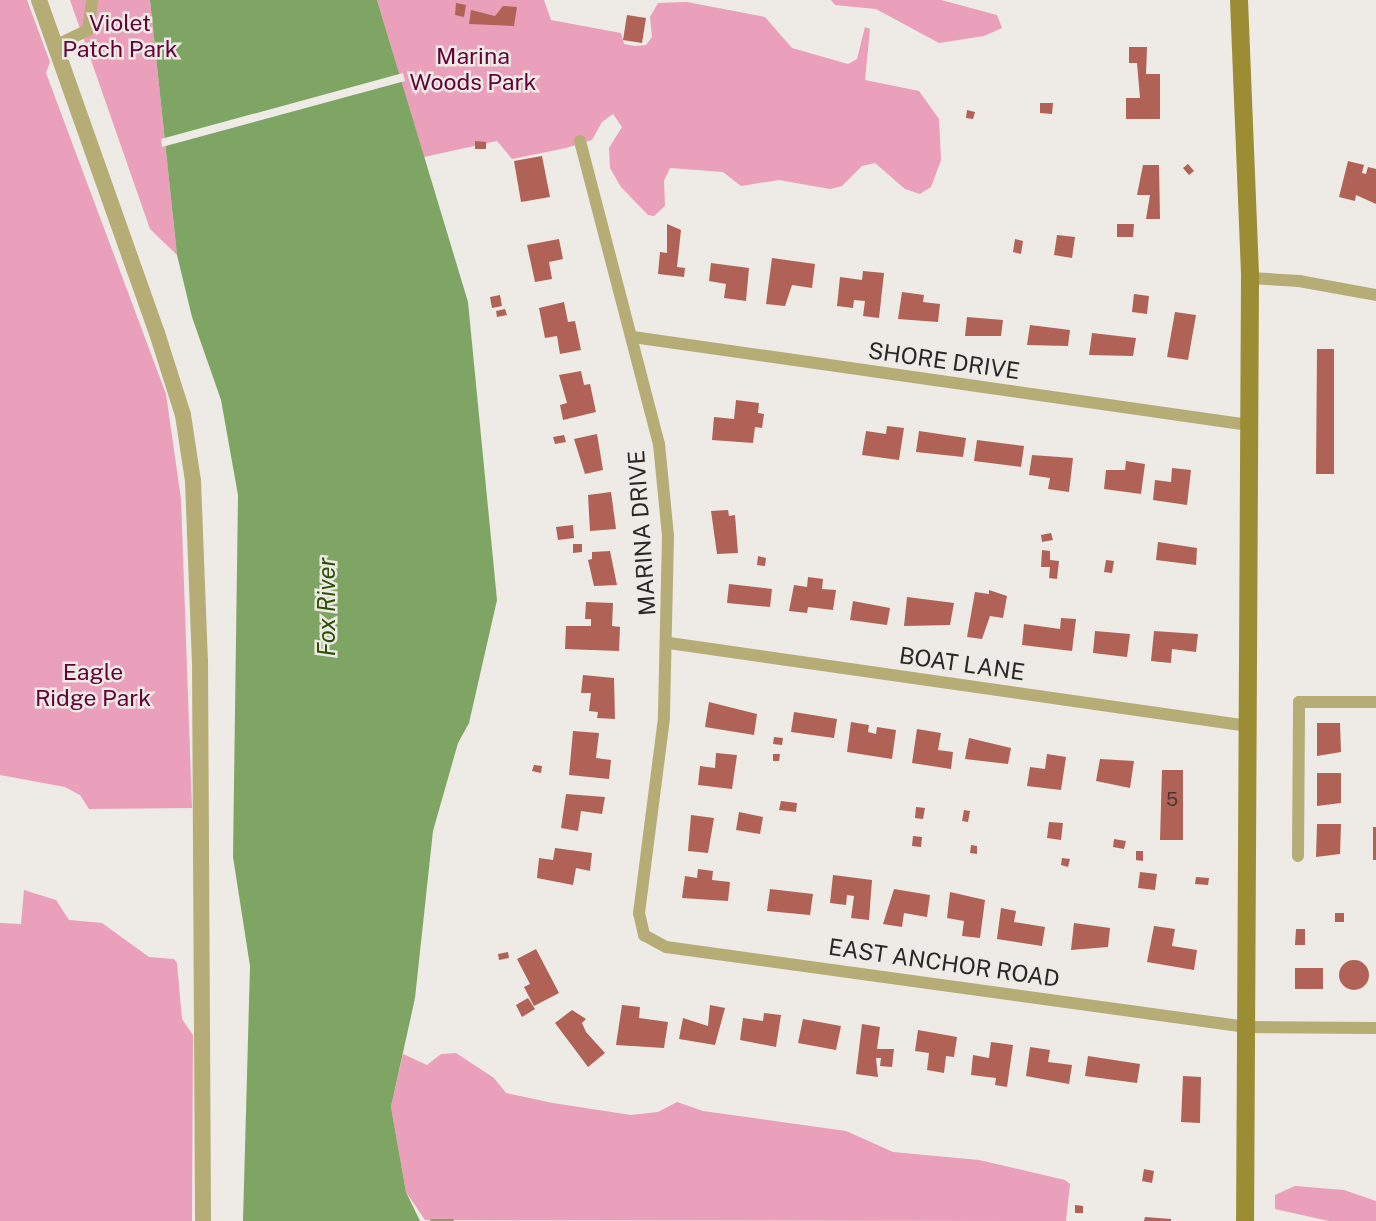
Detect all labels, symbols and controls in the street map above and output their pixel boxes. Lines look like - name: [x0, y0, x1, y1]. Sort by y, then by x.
- park label: Violet Patch Park: [62, 9, 178, 63]
- park label: Marina Woods Park: [410, 42, 536, 96]
- street label: SHORE DRIVE: [866, 337, 1022, 385]
- street label: MARINA DRIVE: [622, 449, 662, 617]
- water label: Fox River: [313, 557, 341, 657]
- street label: BOAT LANE: [897, 642, 1027, 686]
- park label: Eagle Ridge Park: [35, 658, 151, 712]
- house number: 5: [1166, 789, 1178, 811]
- street label: EAST ANCHOR ROAD: [827, 933, 1061, 993]

